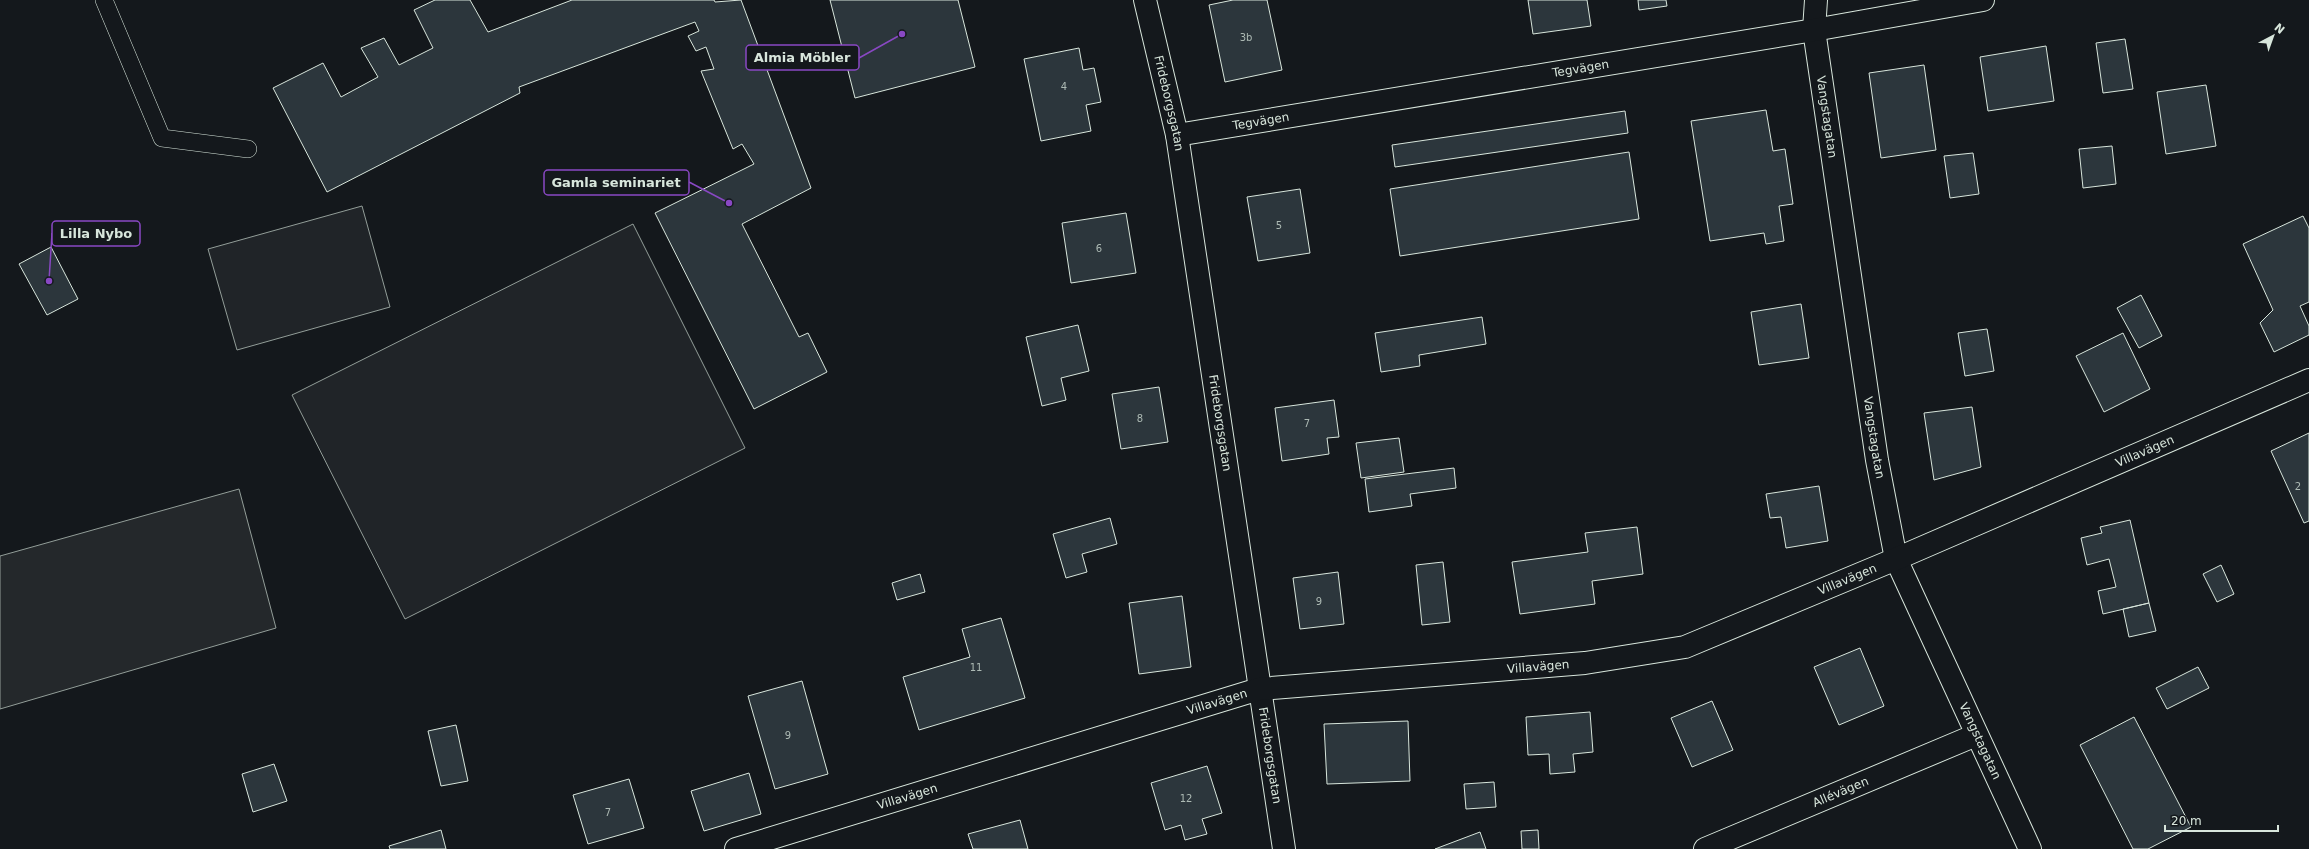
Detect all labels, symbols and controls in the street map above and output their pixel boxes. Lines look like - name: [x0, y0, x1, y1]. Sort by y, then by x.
- north arrow: [2253, 16, 2293, 56]
- text: N: [2271, 21, 2287, 37]
- house number: 3b: [1240, 32, 1252, 43]
- callout: Almia Möbler: [746, 45, 859, 70]
- text: Almia Möbler: [754, 50, 851, 65]
- street label: Frideborgsgatan: [1151, 54, 1186, 152]
- street label: Tegvägen: [1550, 57, 1610, 80]
- street label: Vangstagatan: [1814, 75, 1840, 159]
- house number: 4: [1061, 81, 1067, 92]
- street label: Tegvägen: [1230, 110, 1290, 133]
- callout: Gamla seminariet: [544, 170, 689, 195]
- text: Gamla seminariet: [551, 175, 681, 190]
- house number: 5: [1276, 220, 1282, 231]
- callout: Lilla Nybo: [52, 221, 140, 246]
- text: Lilla Nybo: [60, 226, 132, 241]
- house number: 6: [1096, 243, 1102, 254]
- street label: Frideborgsgatan: [1206, 374, 1234, 472]
- street label: Vangstagatan: [1861, 396, 1887, 480]
- house number: 8: [1137, 413, 1143, 424]
- house number: 7: [1304, 418, 1310, 429]
- street label: Villavägen: [2113, 432, 2176, 470]
- house number: 2: [2295, 481, 2301, 492]
- street label: Villavägen: [1816, 561, 1879, 598]
- house number: 9: [1316, 596, 1322, 607]
- street label: Villavägen: [1507, 657, 1570, 676]
- house number: 11: [970, 662, 982, 673]
- street label: Villavägen: [1185, 686, 1249, 718]
- street label: Vangstagatan: [1956, 700, 2004, 782]
- street label: Frideborgsgatan: [1256, 706, 1284, 805]
- house number: 9: [785, 730, 791, 741]
- street label: Allévägen: [1810, 774, 1871, 810]
- street label: Villavägen: [875, 781, 939, 812]
- house number: 12: [1180, 793, 1192, 804]
- house number: 7: [605, 807, 611, 818]
- scale bar: [2165, 807, 2278, 833]
- text: 20 m: [2171, 814, 2202, 828]

